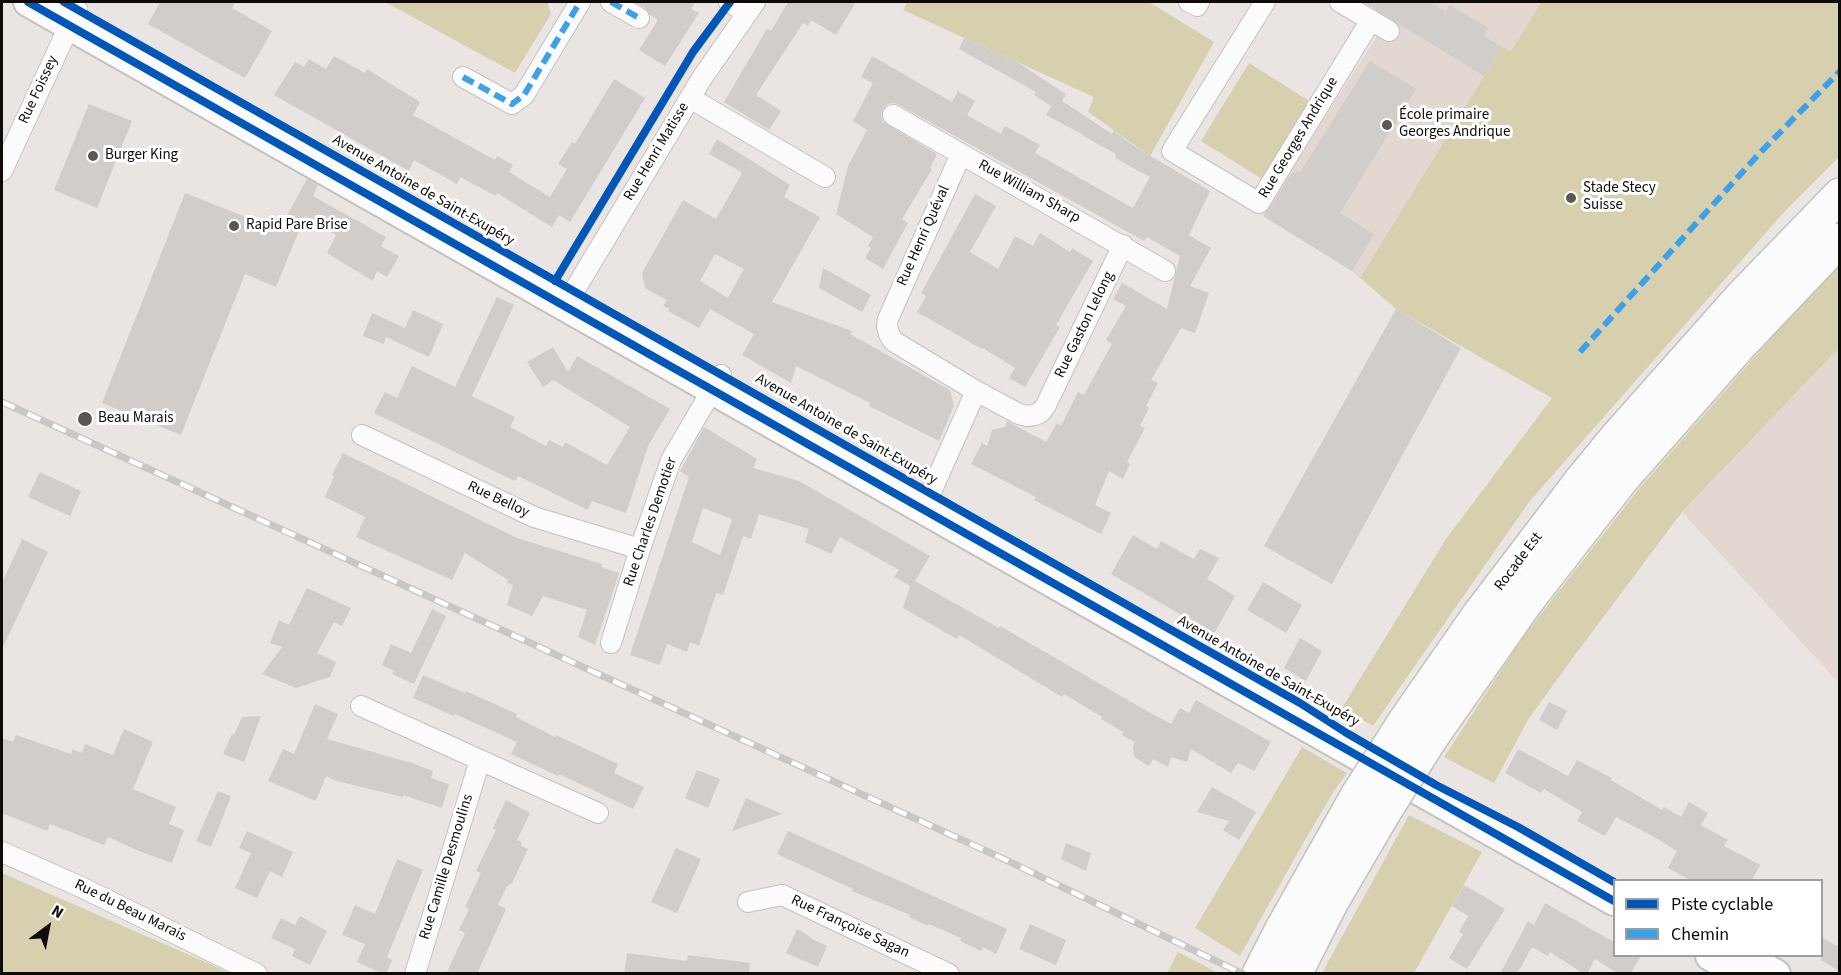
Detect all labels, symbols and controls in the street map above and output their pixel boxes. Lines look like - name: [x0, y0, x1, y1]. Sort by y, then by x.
- street label: Rue Foissey: [15, 53, 63, 127]
- street label: Rue Georges Andrique: [1256, 74, 1342, 202]
- street label: Rue Henri Matisse: [621, 100, 693, 204]
- place label: École primaire Georges Andrique: [1399, 107, 1510, 142]
- marker: École primaire Georges Andrique: [1380, 118, 1394, 132]
- street label: Avenue Antoine de Saint-Exupéry: [329, 131, 517, 251]
- place label: Burger King: [105, 147, 178, 165]
- marker: Burger King: [86, 149, 100, 163]
- street label: Rue William Sharp: [975, 156, 1083, 228]
- place label: Stade Stecy Suisse: [1583, 180, 1656, 215]
- street label: Rue Henri Quéval: [894, 183, 954, 289]
- marker: Stade Stecy Suisse: [1564, 191, 1578, 205]
- place label: Rapid Pare Brise: [246, 217, 348, 235]
- marker: Rapid Pare Brise: [227, 219, 241, 233]
- street label: Rue Gaston Lelong: [1051, 269, 1119, 381]
- street label: Avenue Antoine de Saint-Exupéry: [752, 370, 940, 490]
- marker: Beau Marais: [76, 410, 94, 428]
- place label: Beau Marais: [98, 410, 174, 428]
- street label: Rue Charles Demotier: [620, 455, 682, 589]
- street label: Rue Belloy: [464, 478, 532, 522]
- street label: Rocade Est: [1491, 529, 1547, 595]
- street label: Avenue Antoine de Saint-Exupéry: [1174, 612, 1362, 732]
- street label: Rue Camille Desmoulins: [416, 792, 478, 942]
- street label: Rue du Beau Marais: [71, 876, 189, 946]
- legend: [1613, 879, 1823, 957]
- street label: Rue Françoise Sagan: [788, 892, 912, 962]
- text: Piste cyclable: [1671, 892, 1773, 917]
- north arrow: [18, 897, 78, 957]
- text: N: [47, 900, 68, 924]
- text: Chemin: [1671, 922, 1729, 947]

